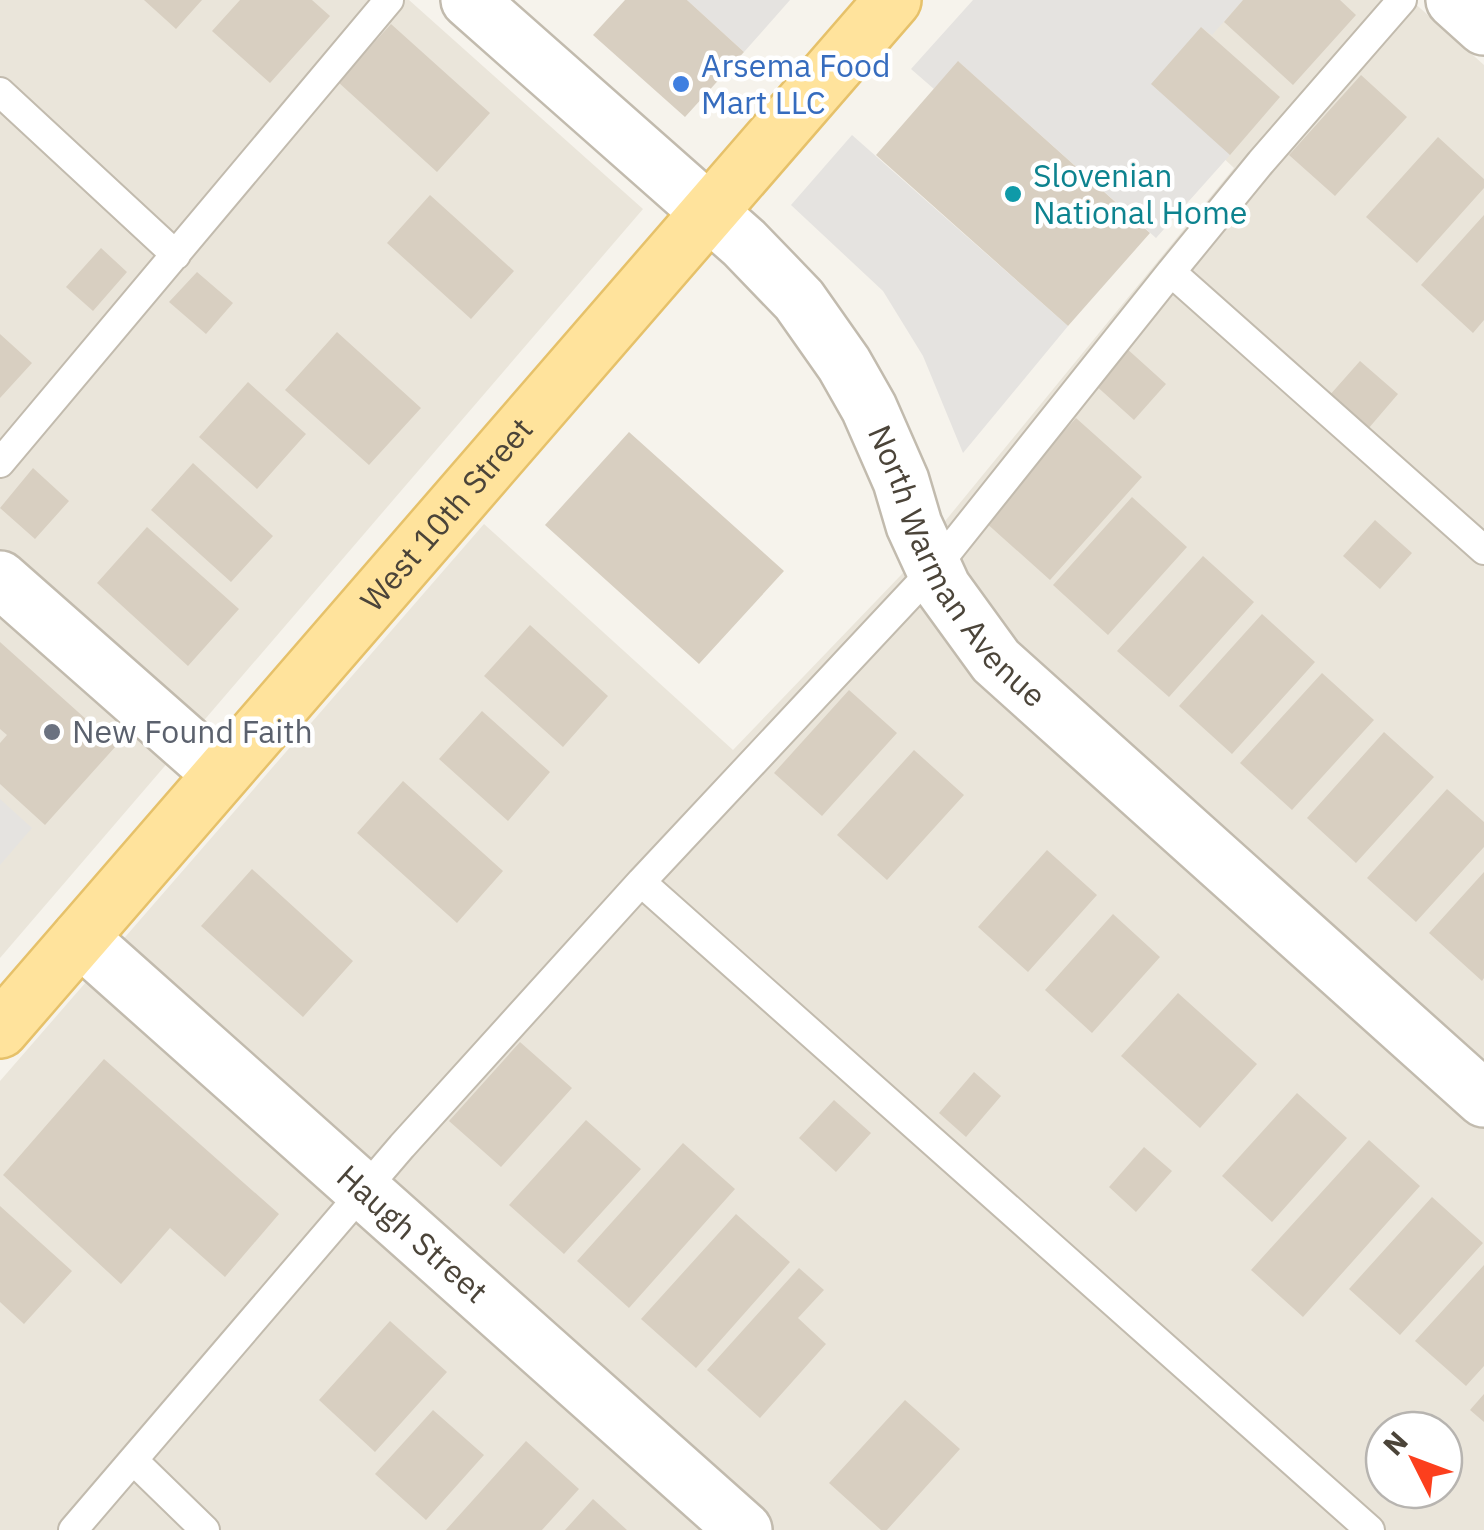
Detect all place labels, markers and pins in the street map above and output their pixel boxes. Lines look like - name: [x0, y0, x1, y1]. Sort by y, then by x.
- place label: Arsema Food Mart LLC: [701, 44, 890, 123]
- marker: Arsema Food Mart LLC: [670, 73, 692, 95]
- place label: Slovenian National Home: [1033, 154, 1247, 233]
- marker: Slovenian National Home: [1002, 183, 1024, 205]
- place label: New Found Faith: [72, 710, 313, 752]
- marker: New Found Faith: [41, 721, 63, 743]

